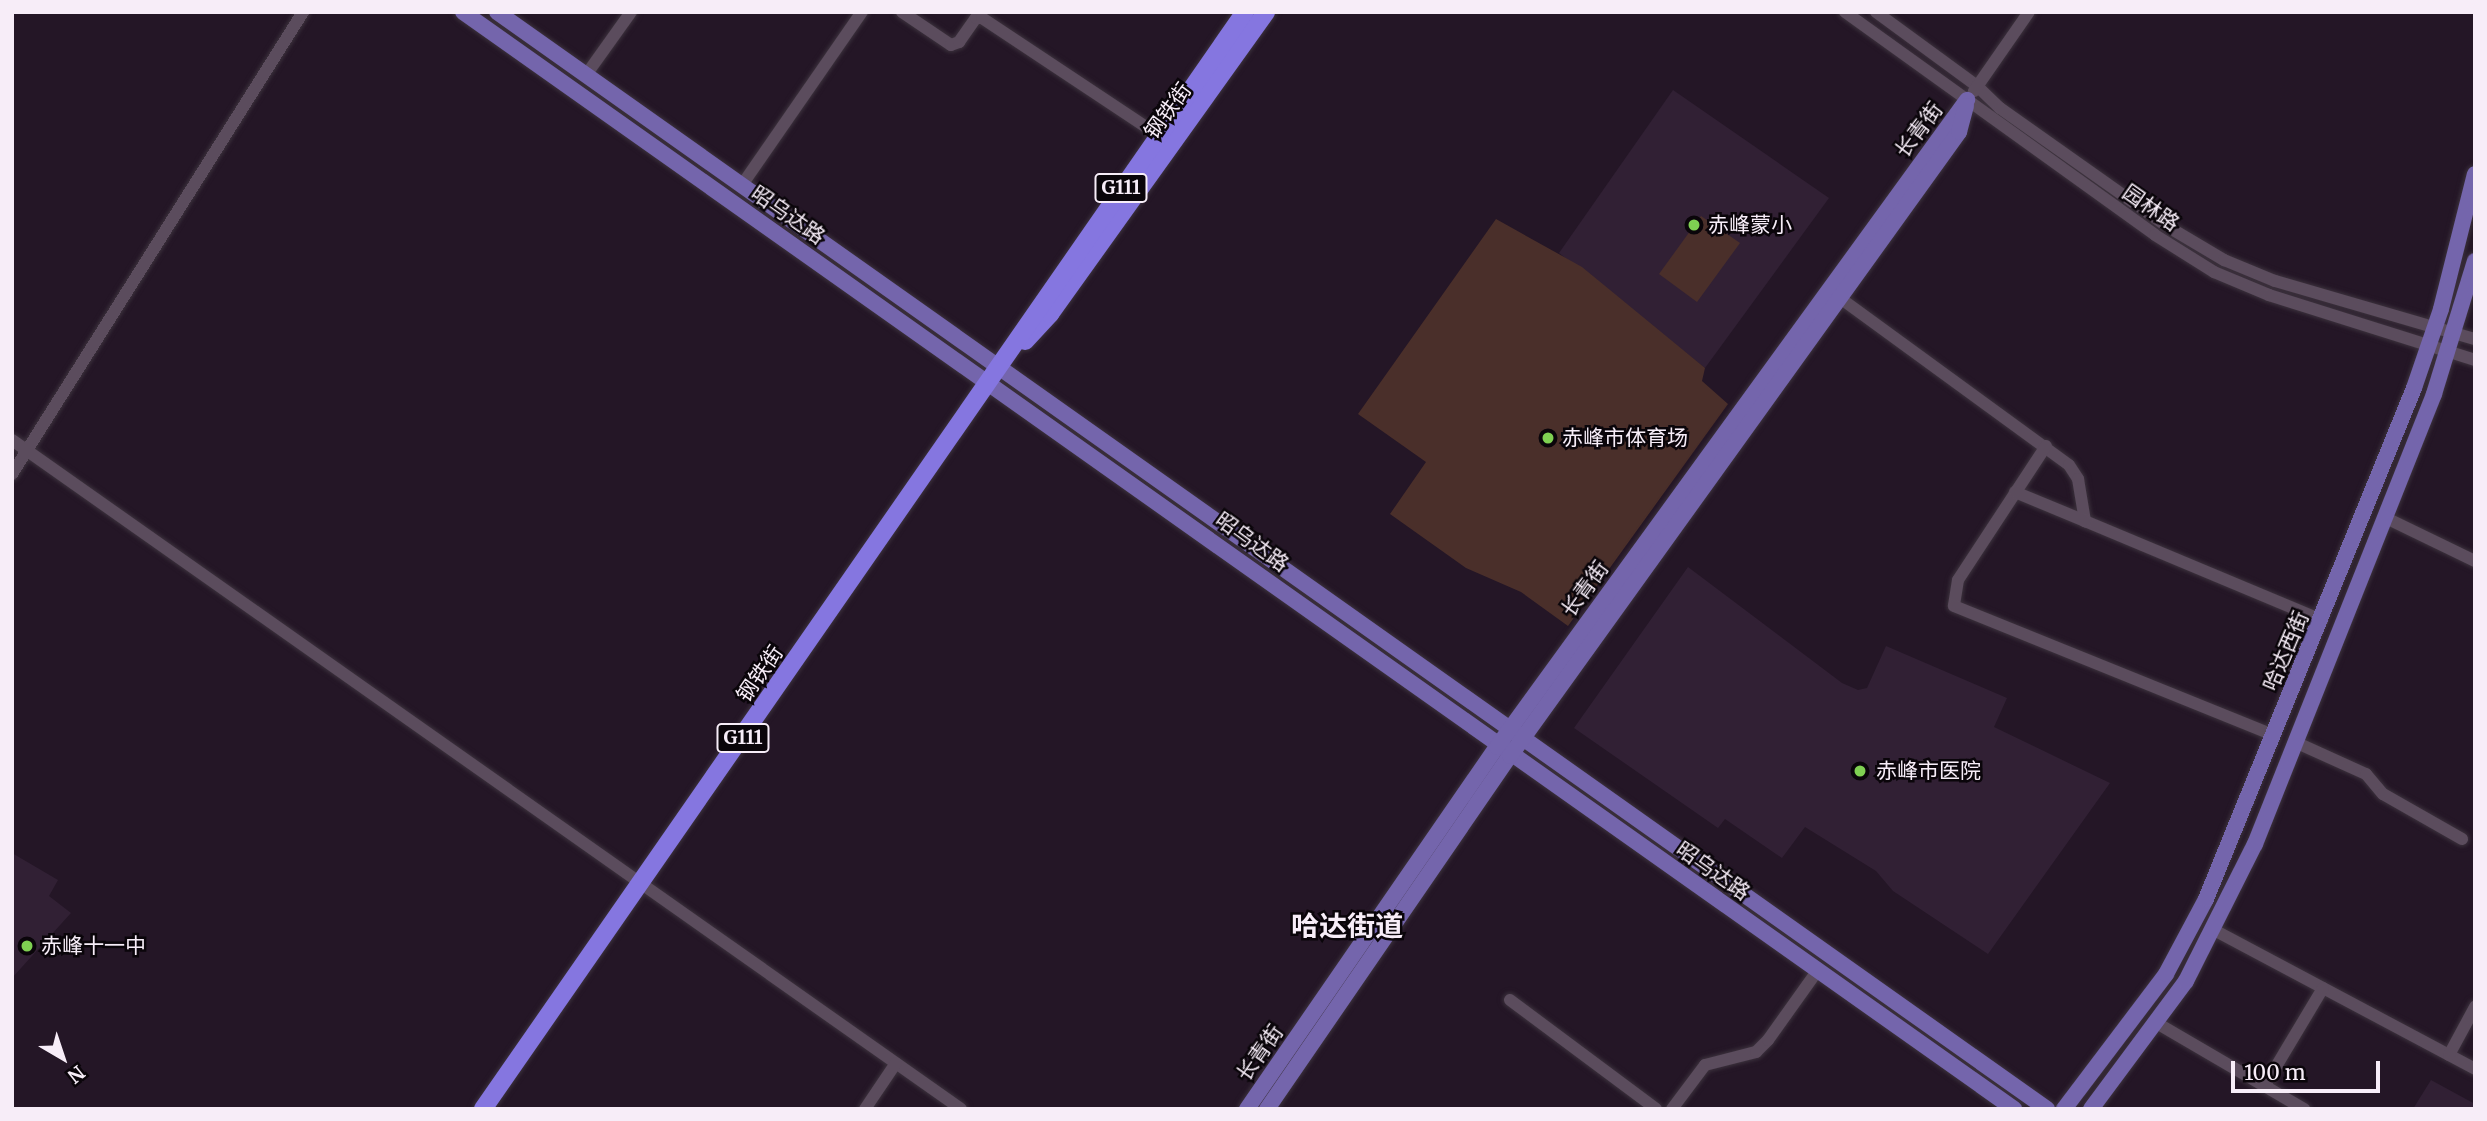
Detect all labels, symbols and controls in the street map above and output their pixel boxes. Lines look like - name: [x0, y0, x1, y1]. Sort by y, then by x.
- street label: 钢铁街: [1139, 78, 1197, 144]
- street label: 长青街: [1890, 97, 1948, 163]
- road number: G111: [1093, 172, 1149, 204]
- street label: 园林路: [2118, 180, 2184, 236]
- street label: 昭乌达路: [746, 181, 830, 249]
- place label: 赤峰蒙小: [1708, 212, 1792, 238]
- marker: 赤峰蒙小: [1686, 217, 1702, 233]
- place label: 赤峰市体育场: [1562, 425, 1688, 451]
- marker: 赤峰市体育场: [1540, 430, 1556, 446]
- street label: 昭乌达路: [1211, 507, 1293, 577]
- street label: 长青街: [1556, 556, 1614, 622]
- street label: 哈达西街: [2258, 607, 2314, 695]
- street label: 钢铁街: [732, 641, 788, 707]
- road number: G111: [715, 722, 771, 754]
- place label: 赤峰市医院: [1876, 758, 1981, 784]
- marker: 赤峰市医院: [1850, 761, 1870, 781]
- street label: 昭乌达路: [1671, 837, 1755, 905]
- district label: 哈达街道: [1291, 909, 1403, 943]
- place label: 赤峰十一中: [41, 933, 146, 959]
- marker: 赤峰十一中: [19, 938, 35, 954]
- street label: 长青街: [1232, 1020, 1288, 1086]
- north arrow: [28, 1023, 98, 1093]
- scale bar: [2235, 1048, 2384, 1092]
- text: 100 m: [2244, 1059, 2306, 1086]
- text: N: [63, 1060, 90, 1088]

